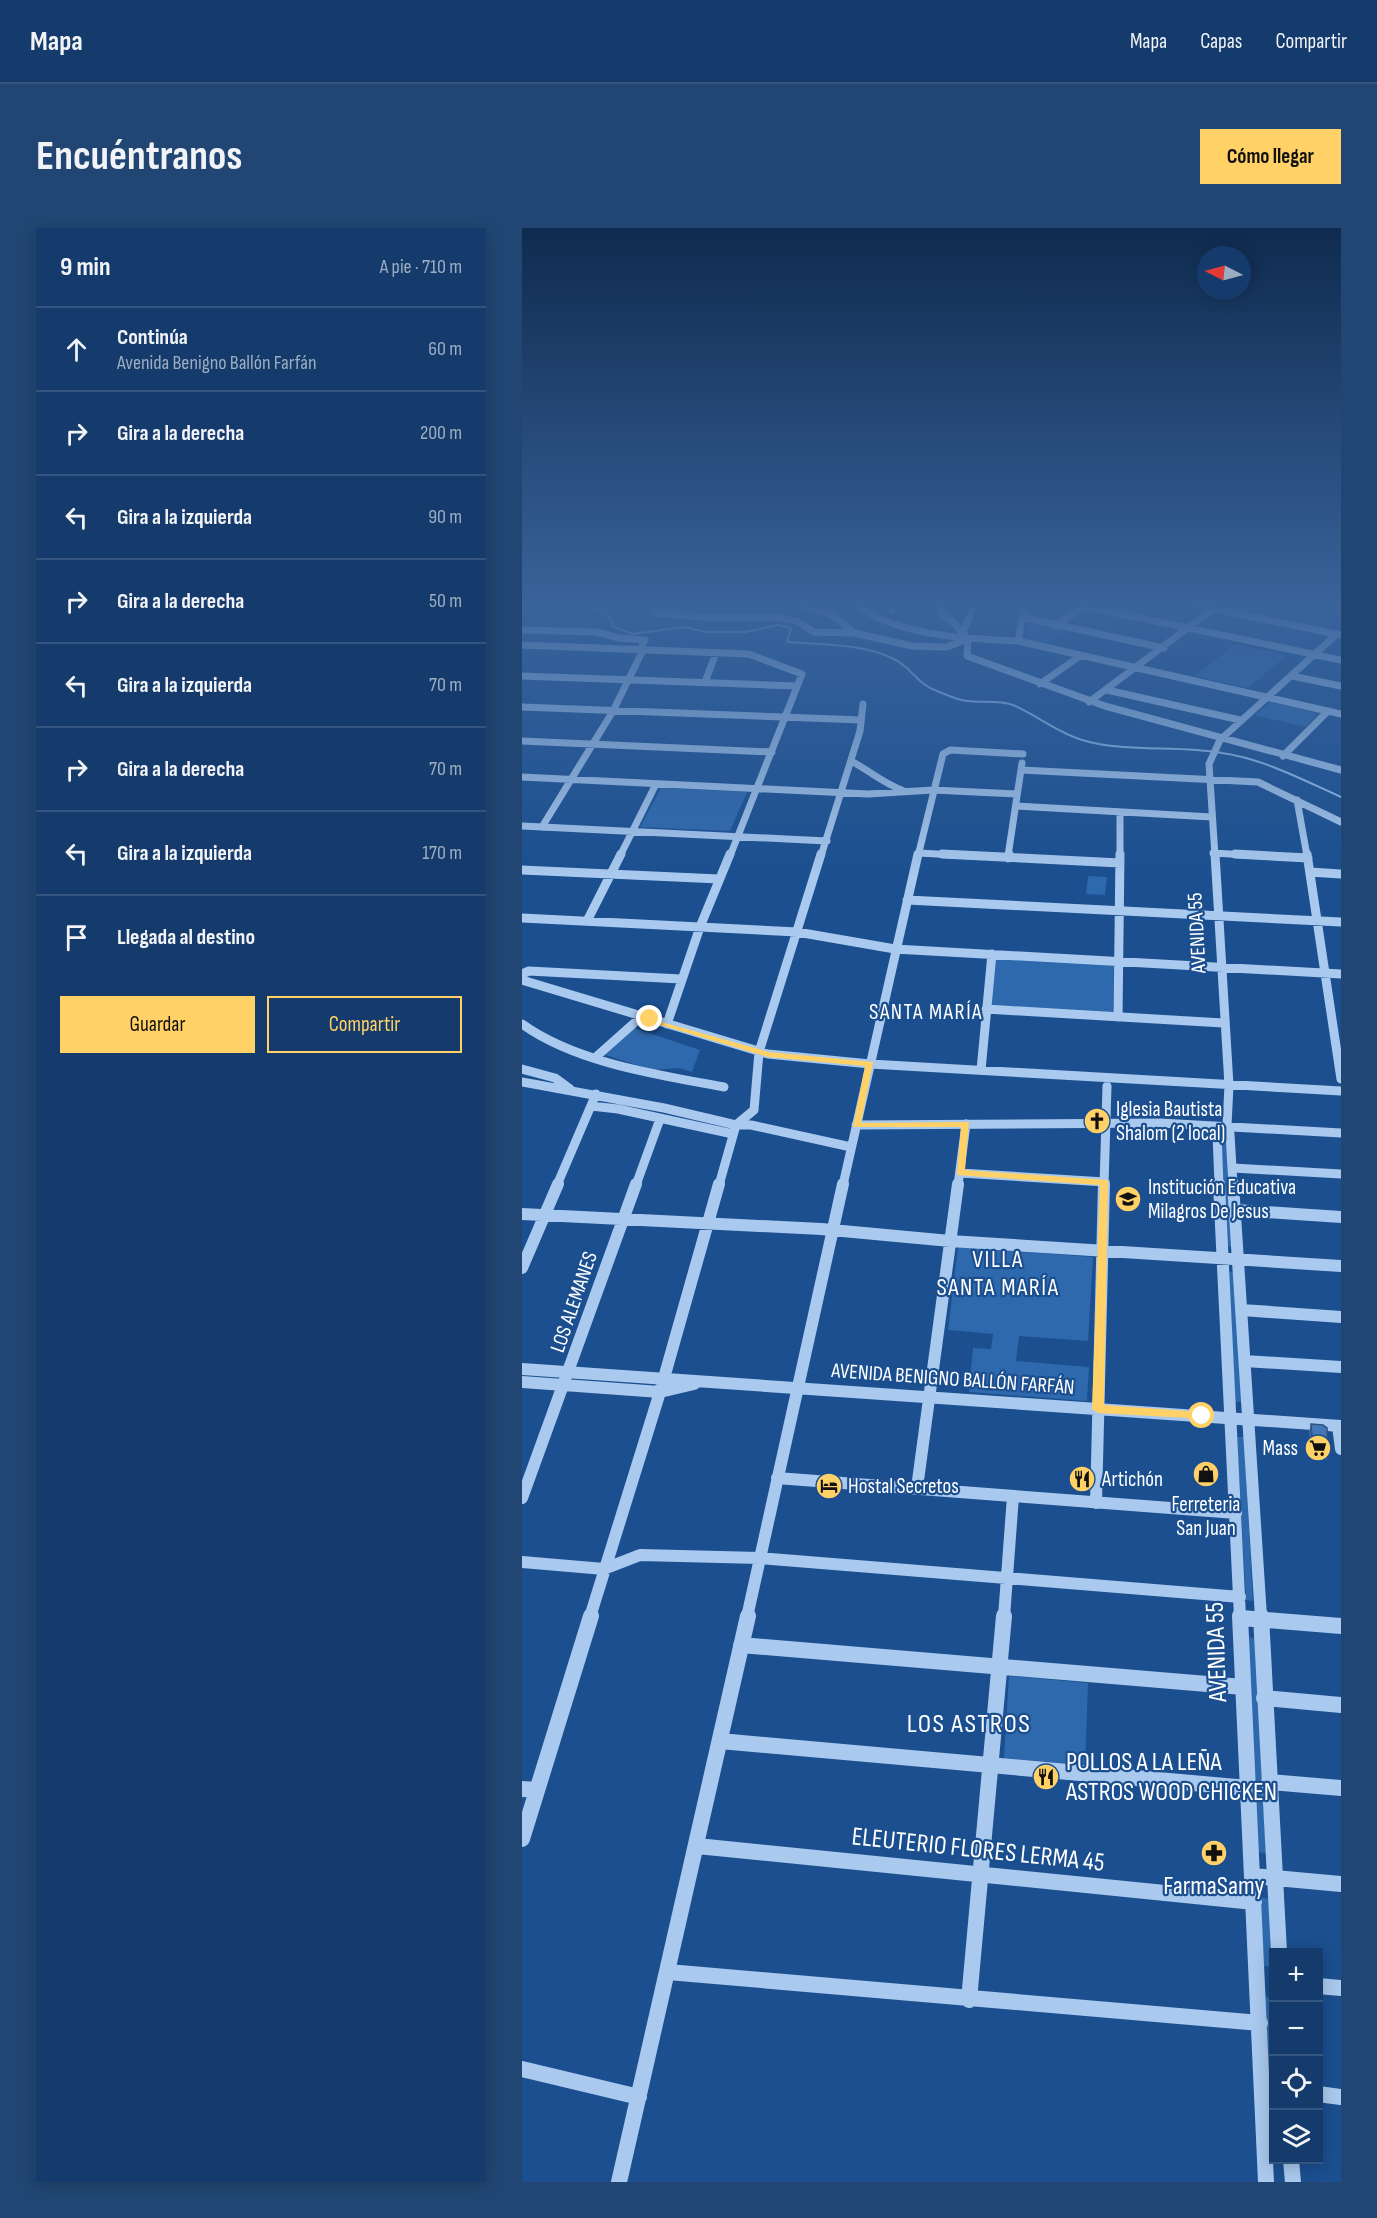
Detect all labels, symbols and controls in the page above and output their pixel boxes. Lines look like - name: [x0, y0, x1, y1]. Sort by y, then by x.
- text: Mapa: [30, 25, 83, 58]
- text: Mapa: [1130, 29, 1167, 54]
- text: Capas: [1200, 29, 1242, 54]
- text: Compartir: [1275, 29, 1347, 54]
- button: Cómo llegar: [1200, 129, 1341, 184]
- text: Encuéntranos: [36, 131, 242, 182]
- north arrow: [1197, 246, 1251, 300]
- text: 9 min: [60, 252, 110, 283]
- text: A pie · 710 m: [380, 255, 462, 279]
- text: Continúa: [117, 324, 188, 351]
- icon: ahead: [60, 333, 93, 366]
- text: 60 m: [428, 337, 462, 361]
- text: Avenida Benigno Ballón Farfán: [117, 351, 317, 375]
- icon: right: [60, 417, 93, 450]
- text: Gira a la derecha: [117, 420, 244, 447]
- text: 200 m: [420, 421, 462, 445]
- icon: left: [60, 501, 93, 534]
- text: Gira a la izquierda: [117, 504, 252, 531]
- text: 90 m: [428, 505, 462, 529]
- icon: right: [60, 585, 93, 618]
- text: Gira a la derecha: [117, 588, 244, 615]
- text: 50 m: [429, 589, 462, 613]
- icon: left: [60, 669, 93, 702]
- text: Gira a la izquierda: [117, 672, 252, 699]
- text: 70 m: [429, 673, 462, 697]
- icon: right: [60, 753, 93, 786]
- text: Gira a la derecha: [117, 756, 244, 783]
- text: 70 m: [429, 757, 462, 781]
- icon: left: [60, 837, 93, 870]
- text: Gira a la izquierda: [117, 840, 252, 867]
- text: 170 m: [422, 841, 462, 865]
- street label: AVENIDA 55: [1182, 892, 1212, 975]
- icon: arrive: [60, 921, 93, 954]
- text: Llegada al destino: [117, 924, 255, 951]
- button: Guardar: [60, 996, 255, 1053]
- button: Compartir: [267, 996, 462, 1053]
- district label: SANTA MARÍA: [869, 999, 983, 1026]
- route end: [636, 1005, 662, 1031]
- place label: Iglesia Bautista Shalom (2 local): [1116, 1097, 1225, 1146]
- church icon: Iglesia Bautista Shalom (2 local): [1082, 1106, 1112, 1136]
- place label: Institución Educativa Milagros De Jesus: [1148, 1175, 1296, 1224]
- school or university icon: Institución Educativa Milagros De Jesus: [1113, 1184, 1143, 1214]
- district label: VILLA SANTA MARÍA: [937, 1245, 1059, 1302]
- street label: LOS ALEMANES: [545, 1248, 603, 1356]
- street label: AVENIDA BENIGNO BALLÓN FARFÁN: [830, 1358, 1075, 1400]
- route start: [1188, 1402, 1214, 1428]
- supermarket icon: Mass: [1303, 1433, 1333, 1463]
- place label: Mass: [1263, 1436, 1298, 1461]
- shop icon: Ferreteria San Juan: [1191, 1459, 1221, 1489]
- restaurant icon: Artichón: [1067, 1464, 1097, 1494]
- place label: Artichón: [1101, 1467, 1163, 1492]
- hotel icon: Hostal Secretos: [814, 1471, 844, 1501]
- place label: Hostal Secretos: [848, 1474, 959, 1499]
- place label: Ferreteria San Juan: [1172, 1492, 1240, 1541]
- street label: AVENIDA 55: [1200, 1602, 1234, 1703]
- district label: LOS ASTROS: [907, 1708, 1031, 1740]
- place label: POLLOS A LA LEÑA ASTROS WOOD CHICKEN: [1065, 1747, 1277, 1808]
- restaurant icon: POLLOS A LA LEÑA ASTROS WOOD CHICKEN: [1031, 1762, 1061, 1792]
- street label: ELEUTERIO FLORES LERMA 45: [850, 1821, 1106, 1879]
- pharmacy icon: FarmaSamy: [1199, 1838, 1229, 1868]
- place label: FarmaSamy: [1163, 1871, 1265, 1902]
- map controls: [1269, 1948, 1323, 2164]
- button: +: [1269, 1948, 1323, 2002]
- button: −: [1269, 2002, 1323, 2056]
- button: locate: [1269, 2056, 1323, 2110]
- button: layers: [1269, 2110, 1323, 2164]

